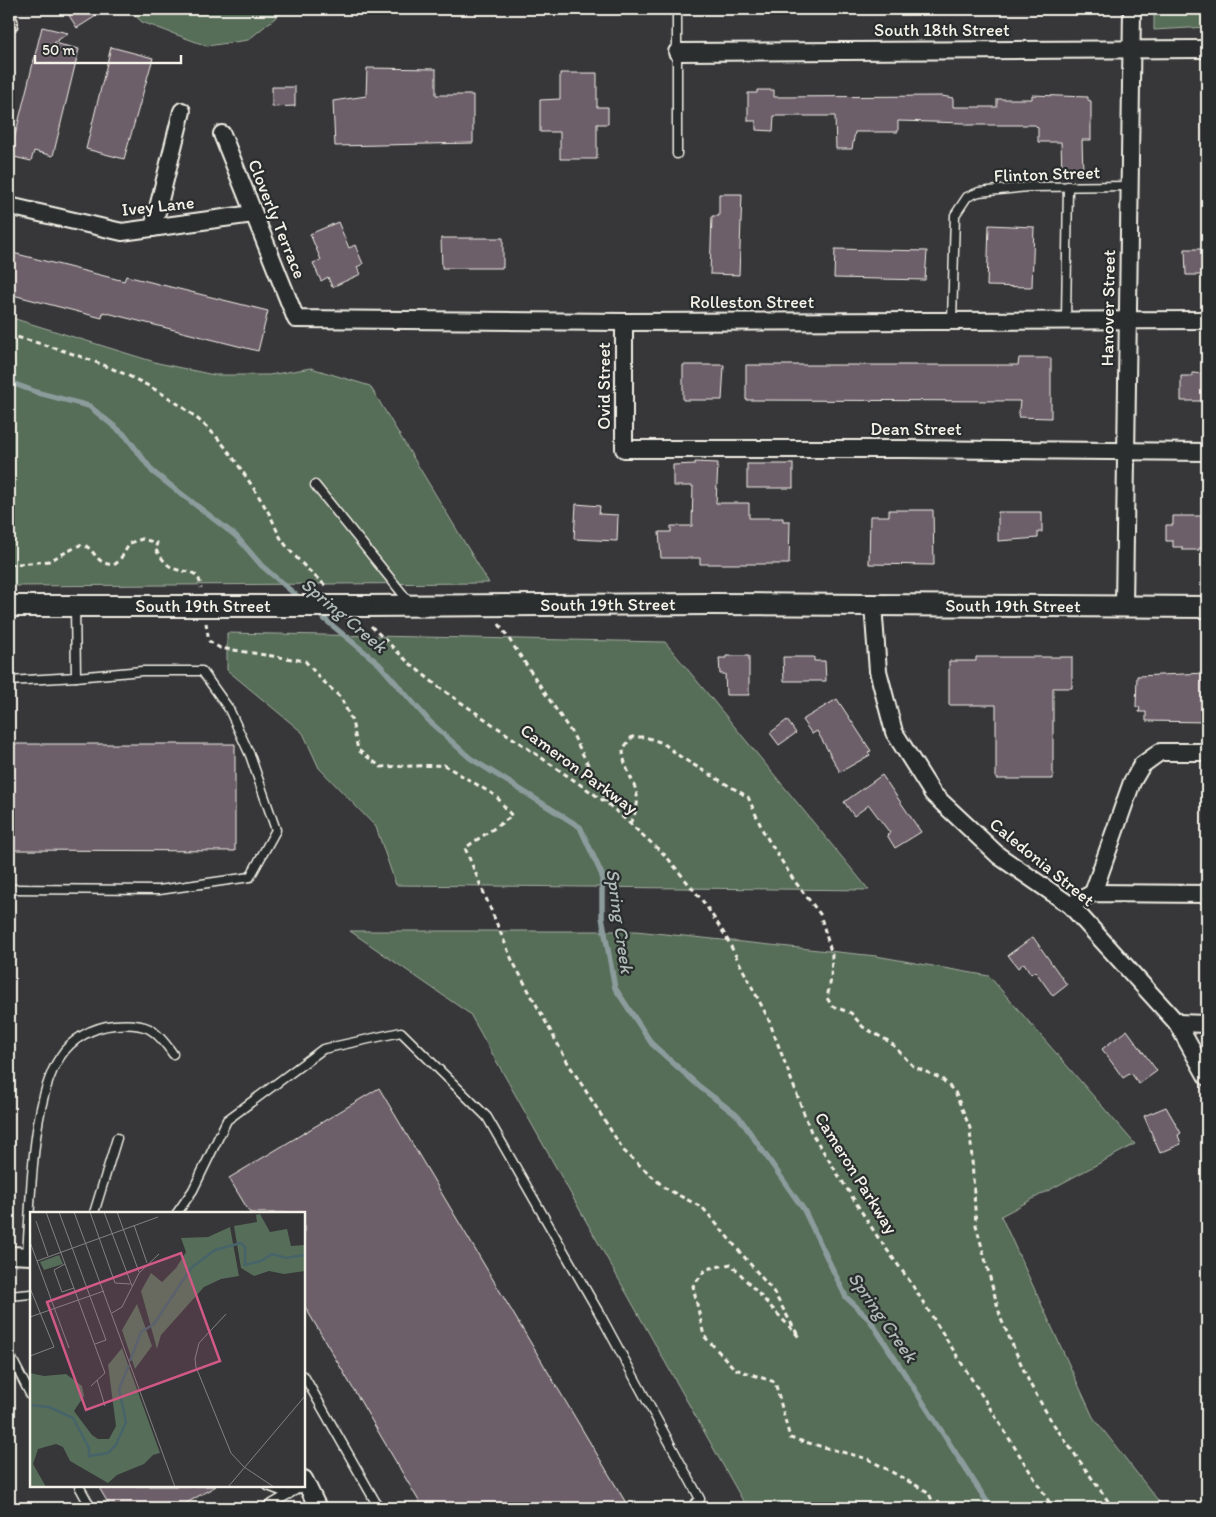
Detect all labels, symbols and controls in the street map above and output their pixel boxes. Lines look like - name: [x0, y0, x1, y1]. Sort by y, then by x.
- street label: South 18th Street: [874, 19, 1010, 41]
- scale bar: [35, 32, 181, 64]
- text: 50 m: [42, 41, 75, 59]
- street label: Cloverly Terrace: [243, 156, 311, 282]
- street label: Flinton Street: [993, 161, 1101, 187]
- street label: Ivey Lane: [121, 191, 195, 221]
- street label: Hanover Street: [1096, 249, 1120, 367]
- street label: Rolleston Street: [690, 291, 814, 313]
- street label: Ovid Street: [593, 342, 615, 430]
- street label: Dean Street: [870, 418, 962, 440]
- water label: Spring Creek: [296, 572, 392, 658]
- street label: South 19th Street: [540, 593, 676, 616]
- street label: South 19th Street: [945, 594, 1081, 617]
- street label: South 19th Street: [135, 595, 271, 617]
- street label: Cameron Parkway: [516, 719, 642, 819]
- street label: Caledonia Street: [985, 813, 1099, 911]
- water label: Spring Creek: [601, 867, 639, 976]
- street label: Cameron Parkway: [810, 1108, 903, 1239]
- inset map: [30, 1212, 305, 1487]
- water label: Spring Creek: [843, 1267, 923, 1368]

